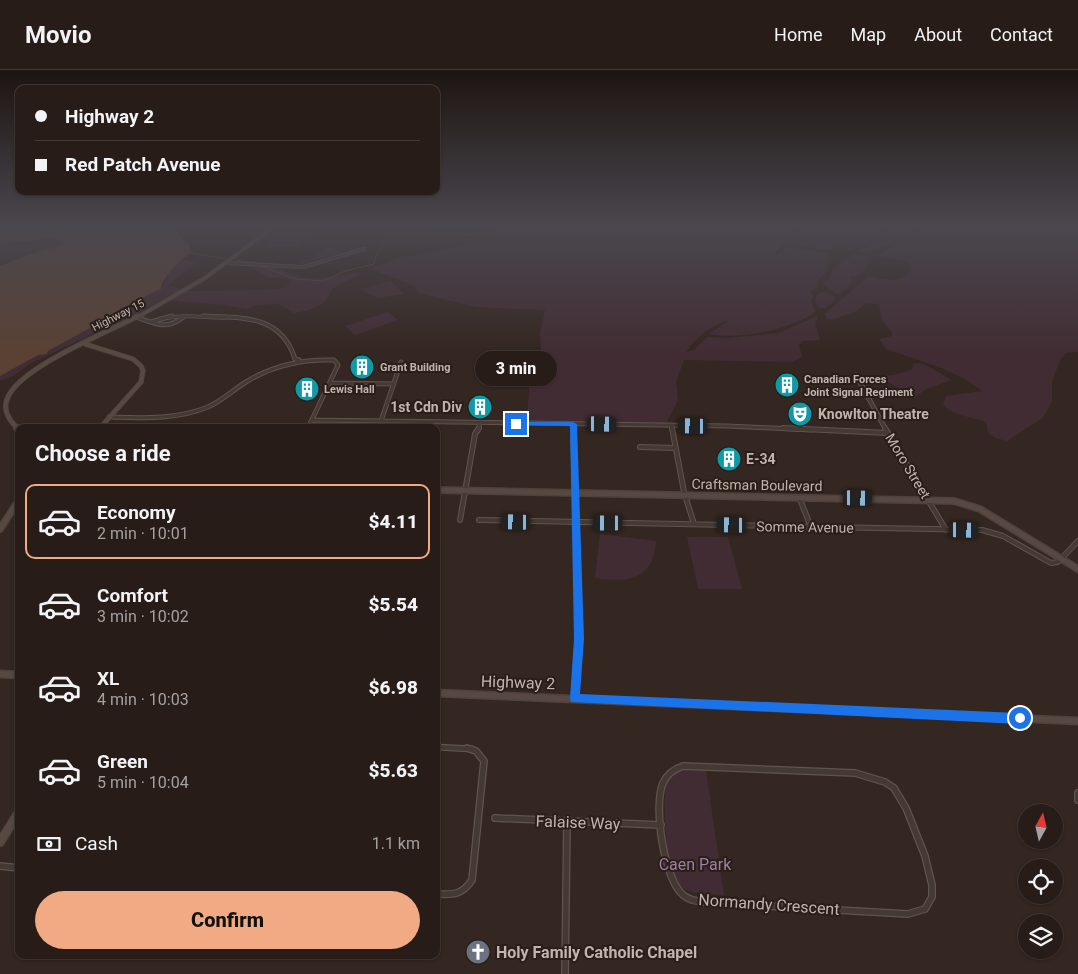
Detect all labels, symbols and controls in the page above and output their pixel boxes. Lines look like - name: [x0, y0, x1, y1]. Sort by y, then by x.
- text: Movio: [25, 21, 91, 49]
- text: Home: [774, 24, 823, 45]
- text: Map: [851, 24, 886, 45]
- text: About: [914, 24, 962, 45]
- text: Contact: [990, 24, 1053, 45]
- text: Highway 2: [65, 105, 154, 128]
- text: Red Patch Avenue: [65, 153, 220, 176]
- street label: Highway 15: [90, 297, 147, 334]
- callout: 3 min: [475, 352, 557, 386]
- building icon: Grant Building: [349, 354, 375, 380]
- text: 3 min: [496, 359, 536, 378]
- place label: Grant Building: [380, 361, 450, 374]
- building icon: Canadian Forces Joint Signal Regiment: [774, 372, 800, 398]
- place label: Canadian Forces Joint Signal Regiment: [804, 373, 913, 399]
- building icon: Lewis Hall: [294, 376, 320, 402]
- place label: Lewis Hall: [324, 383, 375, 396]
- building icon: 1st Cdn Div: [467, 394, 493, 420]
- place label: 1st Cdn Div: [390, 399, 462, 415]
- theatre icon: Knowlton Theatre: [787, 401, 813, 427]
- place label: Knowlton Theatre: [818, 406, 929, 422]
- route end: [505, 413, 527, 435]
- car: [586, 416, 617, 432]
- car: [677, 418, 708, 434]
- street label: Moro Street: [882, 430, 934, 502]
- text: Choose a ride: [35, 441, 171, 466]
- building icon: E-34: [716, 446, 742, 472]
- place label: E-34: [746, 451, 775, 467]
- street label: Craftsman Boulevard: [691, 476, 823, 494]
- car: [842, 490, 873, 506]
- icon: car: [37, 499, 82, 544]
- text: Economy: [97, 501, 176, 524]
- text: $4.11: [369, 510, 418, 533]
- car: [500, 514, 531, 530]
- car: [593, 516, 623, 531]
- car: [716, 517, 747, 533]
- street label: Somme Avenue: [756, 518, 854, 536]
- car: [948, 522, 979, 538]
- text: 2 min · 10:01: [97, 524, 189, 543]
- icon: car: [37, 582, 82, 627]
- text: Comfort: [97, 584, 168, 607]
- text: $5.54: [369, 593, 418, 616]
- text: 3 min · 10:02: [97, 607, 189, 626]
- icon: car: [37, 665, 82, 710]
- text: XL: [97, 667, 119, 690]
- street label: Highway 2: [481, 672, 555, 693]
- text: $6.98: [369, 676, 418, 699]
- text: 4 min · 10:03: [97, 690, 189, 709]
- route start: [1009, 707, 1031, 729]
- icon: car: [37, 748, 82, 793]
- text: Green: [97, 750, 148, 773]
- text: $5.63: [369, 759, 418, 782]
- text: 5 min · 10:04: [97, 773, 189, 792]
- north arrow: [1018, 804, 1062, 849]
- map controls: [1018, 804, 1063, 959]
- street label: Falaise Way: [535, 812, 621, 833]
- icon: cash: [35, 830, 63, 858]
- text: Cash: [75, 832, 118, 855]
- text: 1.1 km: [372, 834, 420, 853]
- park label: Caen Park: [659, 855, 732, 874]
- button: locate: [1018, 859, 1063, 904]
- street label: Normandy Crescent: [698, 890, 840, 919]
- button: Confirm: [35, 891, 420, 949]
- button: layers: [1018, 914, 1063, 959]
- church icon: Holy Family Catholic Chapel: [465, 939, 491, 965]
- place label: Holy Family Catholic Chapel: [496, 943, 697, 962]

